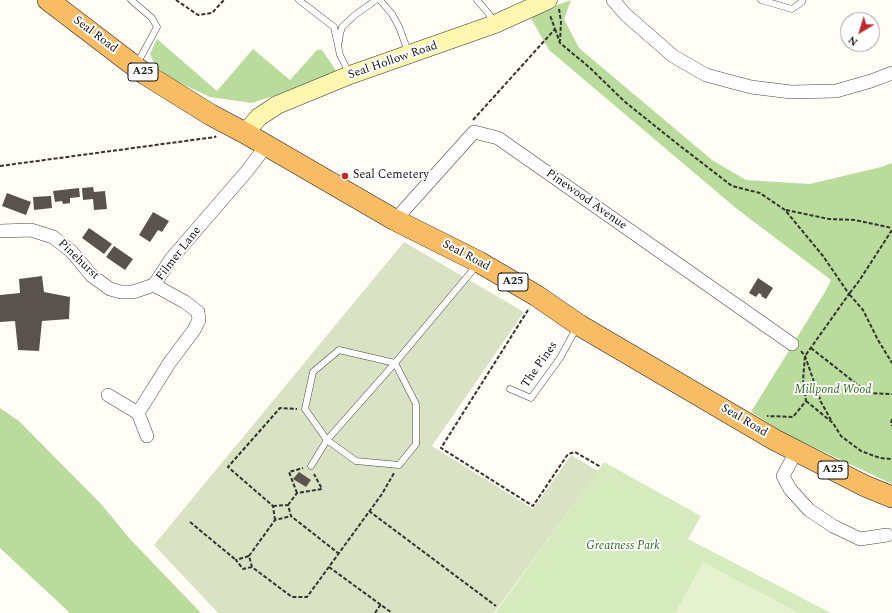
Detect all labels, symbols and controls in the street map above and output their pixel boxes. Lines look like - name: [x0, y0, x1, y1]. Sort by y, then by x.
- north arrow: [840, 12, 880, 52]
- street label: Seal Road: [70, 14, 120, 56]
- text: N: [844, 32, 862, 51]
- street label: Seal Hollow Road: [346, 39, 440, 83]
- road number: A25: [128, 63, 158, 81]
- street label: Pinewood Avenue: [543, 167, 629, 233]
- place label: Seal Cemetery: [353, 169, 429, 183]
- marker: Seal Cemetery: [340, 171, 350, 181]
- street label: Filmer Lane: [153, 224, 205, 284]
- street label: Pinehurst: [54, 237, 102, 283]
- street label: Seal Road: [440, 237, 492, 275]
- road number: A25: [498, 273, 528, 291]
- street label: The Pines: [519, 339, 561, 391]
- park label: Millpond Wood: [795, 384, 871, 398]
- street label: Seal Road: [718, 401, 770, 441]
- road number: A25: [818, 461, 848, 479]
- park label: Greatness Park: [586, 540, 660, 554]

